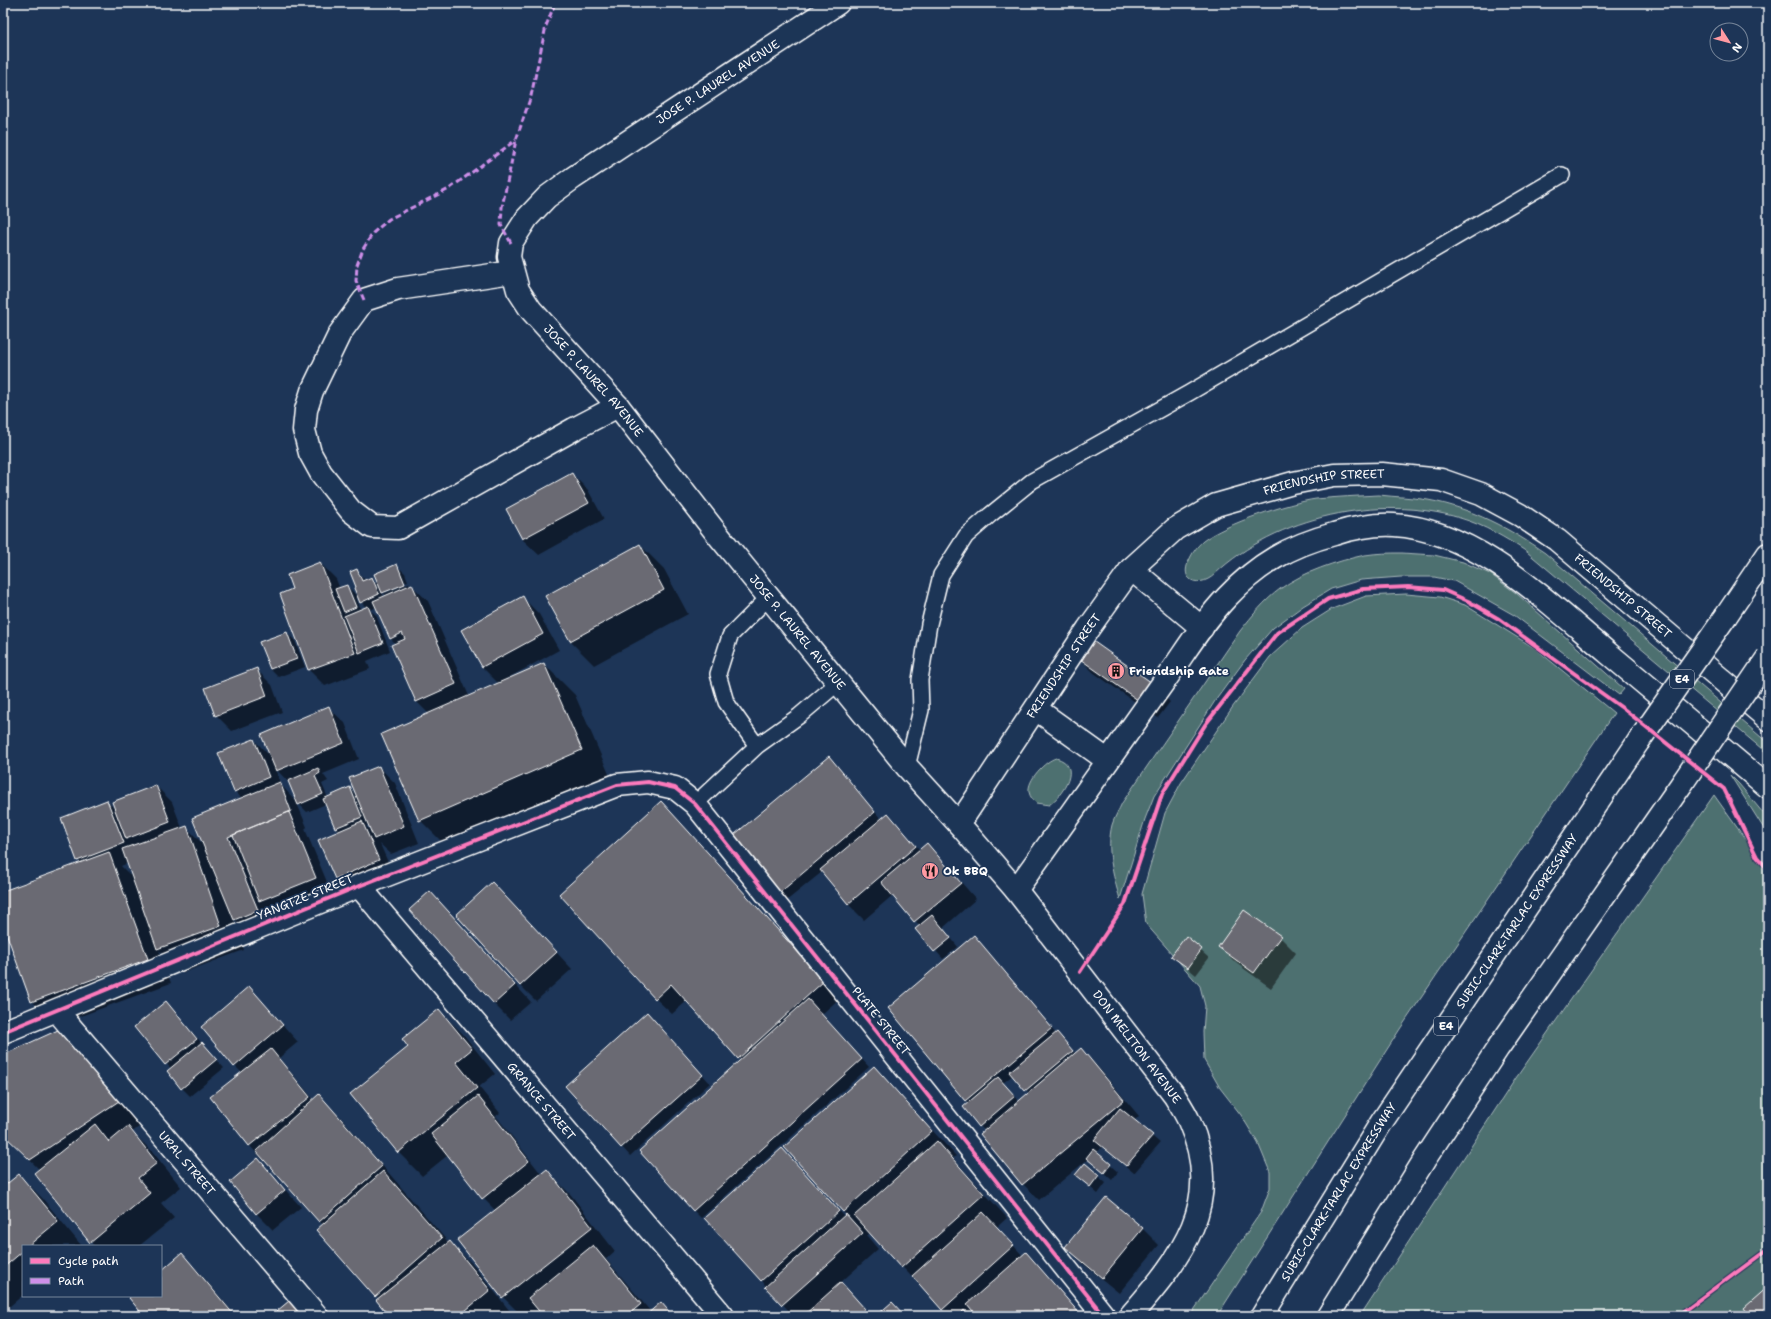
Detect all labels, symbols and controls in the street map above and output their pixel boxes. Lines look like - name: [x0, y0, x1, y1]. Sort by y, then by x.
- north arrow: [1709, 22, 1749, 62]
- street label: JOSE P. LAUREL AVENUE: [653, 36, 783, 128]
- text: N: [1728, 40, 1745, 56]
- street label: JOSE P. LAUREL AVENUE: [540, 321, 647, 440]
- street label: FRIENDSHIP STREET: [1261, 466, 1385, 499]
- street label: FRIENDSHIP STREET: [1571, 550, 1675, 642]
- street label: JOSE P. LAUREL AVENUE: [746, 571, 849, 693]
- street label: FRIENDSHIP STREET: [1023, 610, 1105, 722]
- building icon: Friendship Gate: [1106, 661, 1126, 681]
- place label: Friendship Gate: [1129, 663, 1229, 679]
- road number: E4: [1670, 670, 1694, 688]
- street label: SUBIC-CLARK-TARLAC EXPRESSWAY: [1452, 830, 1582, 1012]
- restaurant icon: Ok BBQ: [920, 861, 940, 881]
- place label: Ok BBQ: [943, 863, 988, 879]
- street label: YANGTZE STREET: [254, 870, 356, 924]
- street label: PLATE STREET: [848, 983, 914, 1059]
- street label: DON MELITON AVENUE: [1089, 987, 1185, 1107]
- road number: E4: [1434, 1017, 1458, 1035]
- street label: GRANCE STREET: [503, 1059, 579, 1144]
- street label: SUBIC-CLARK-TARLAC EXPRESSWAY: [1277, 1099, 1401, 1284]
- street label: URAL STREET: [155, 1128, 219, 1199]
- legend: [22, 1245, 162, 1297]
- text: Cycle path: [58, 1253, 119, 1269]
- text: Path: [58, 1273, 84, 1289]

